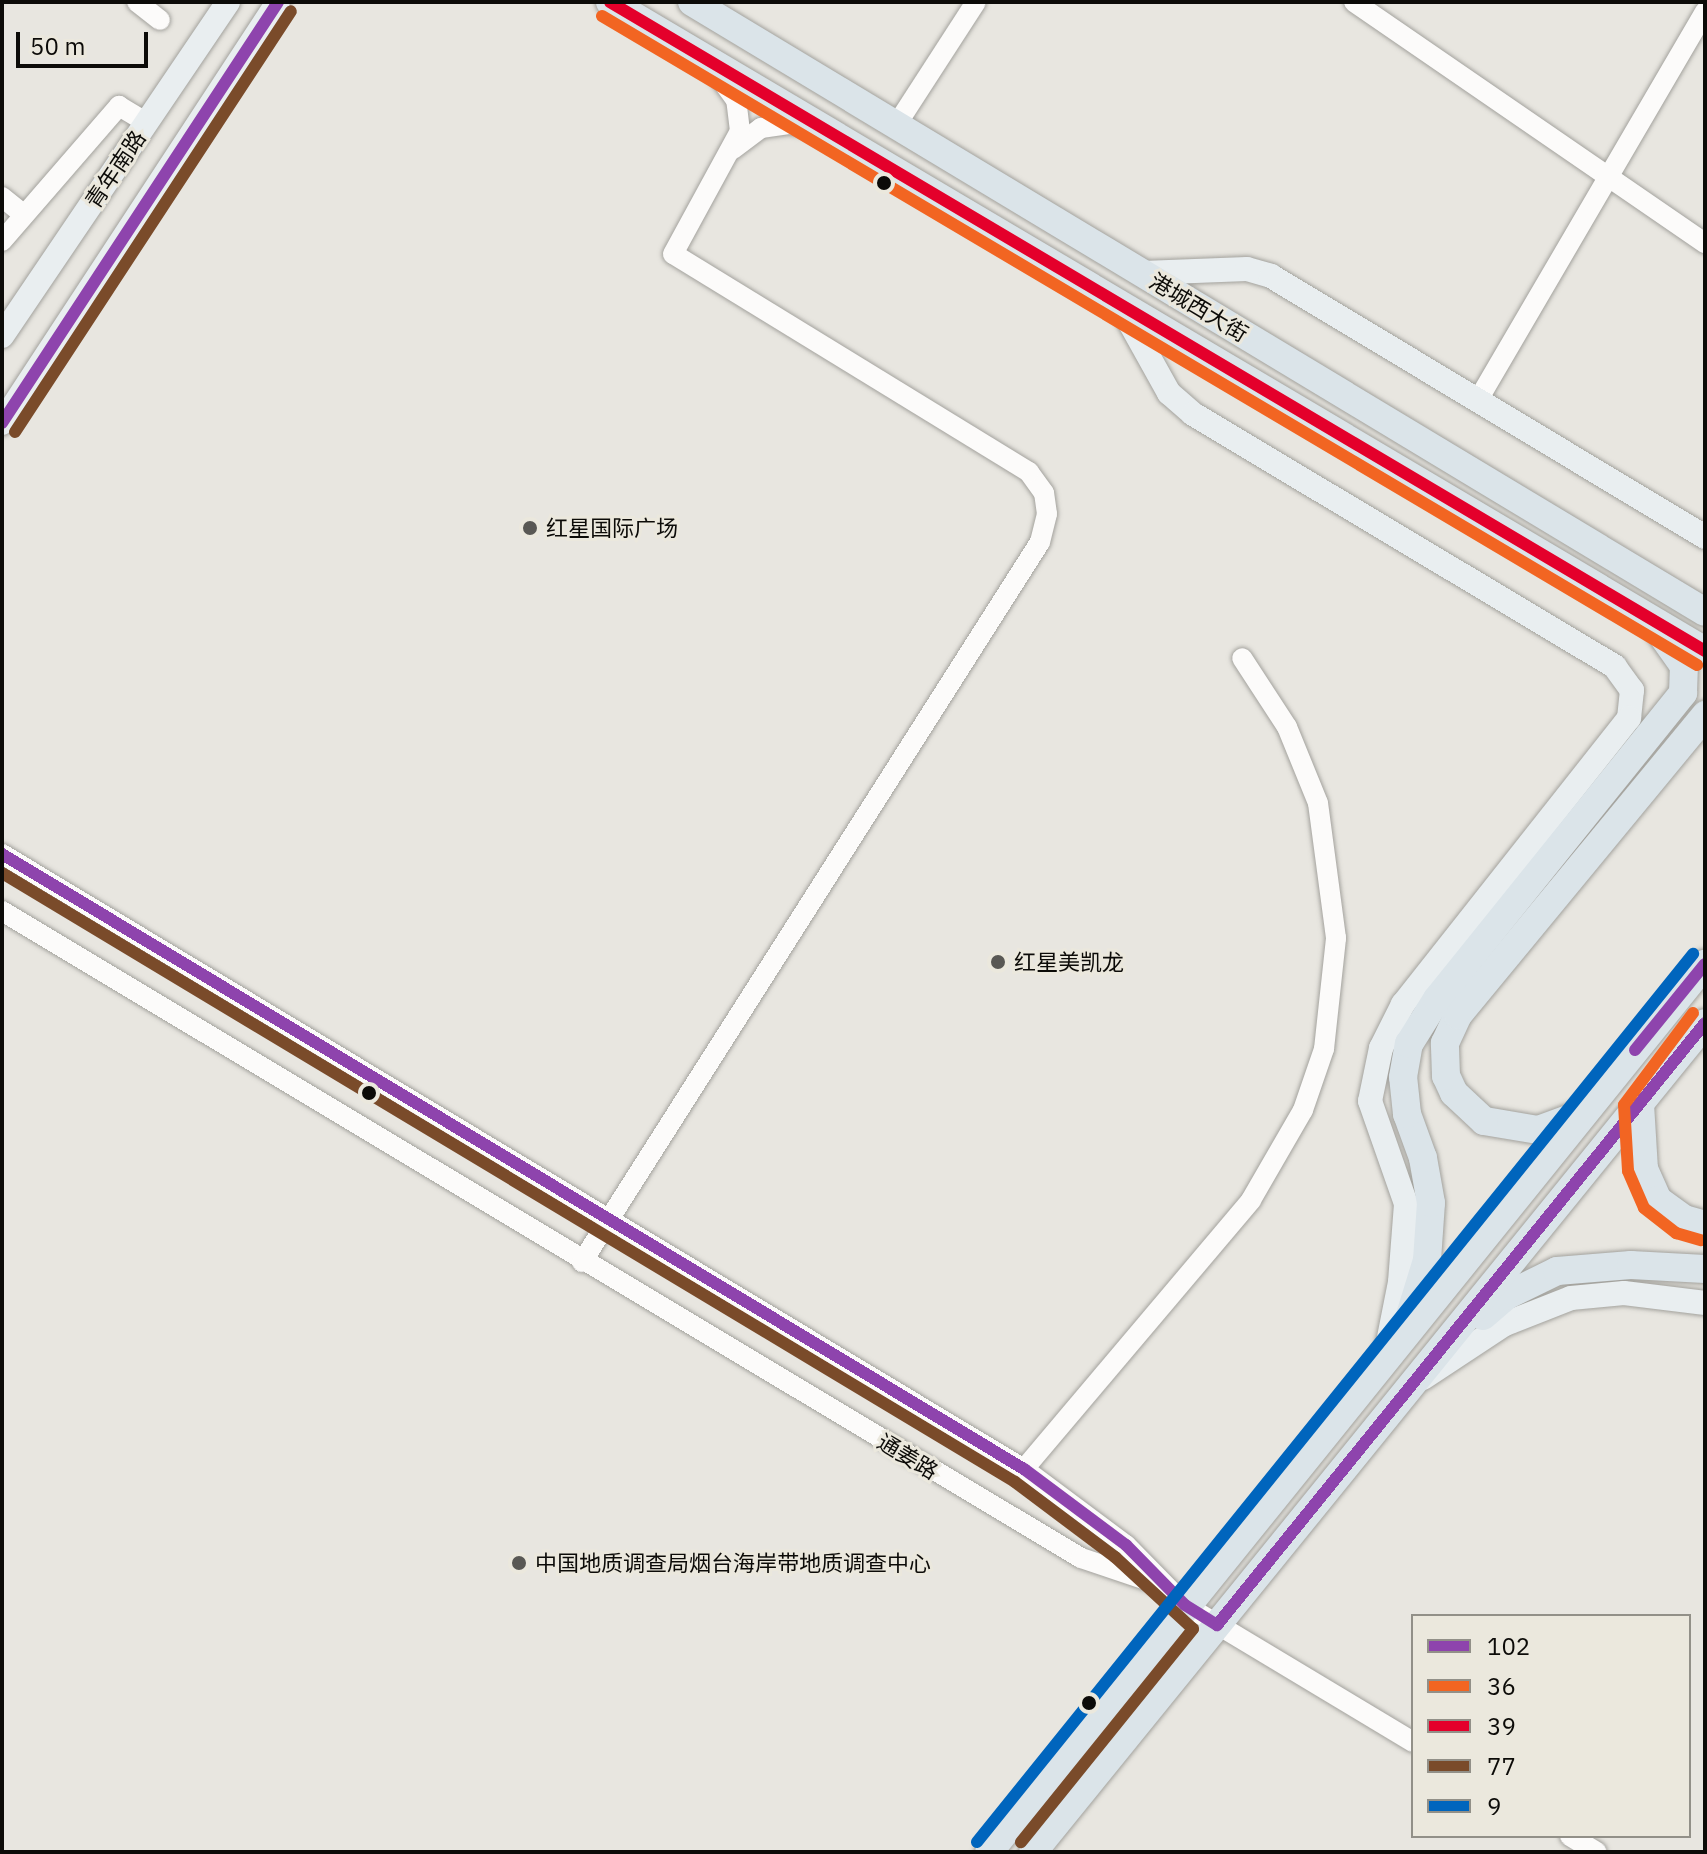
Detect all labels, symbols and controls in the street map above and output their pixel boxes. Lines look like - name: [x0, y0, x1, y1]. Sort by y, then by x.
- scale bar: [20, 16, 152, 66]
- text: 50 m: [30, 30, 85, 62]
- street label: 青年南路: [79, 125, 151, 213]
- unlabelled marker: [876, 175, 892, 191]
- street label: 港城西大街: [1145, 267, 1253, 347]
- place label: 红星国际广场: [546, 515, 678, 541]
- marker: 红星国际广场: [521, 519, 539, 537]
- place label: 红星美凯龙: [1014, 949, 1124, 975]
- marker: 红星美凯龙: [989, 953, 1007, 971]
- unlabelled marker: [361, 1085, 377, 1101]
- street label: 通姜路: [873, 1428, 943, 1484]
- place label: 中国地质调查局烟台海岸带地质调查中心: [535, 1550, 931, 1576]
- marker: 中国地质调查局烟台海岸带地质调查中心: [510, 1554, 528, 1572]
- legend: [1411, 1614, 1691, 1838]
- text: 102: [1487, 1630, 1530, 1662]
- text: 36: [1487, 1670, 1516, 1702]
- unlabelled marker: [1081, 1695, 1097, 1711]
- text: 39: [1487, 1710, 1516, 1742]
- text: 77: [1487, 1750, 1516, 1782]
- text: 9: [1487, 1790, 1501, 1822]

